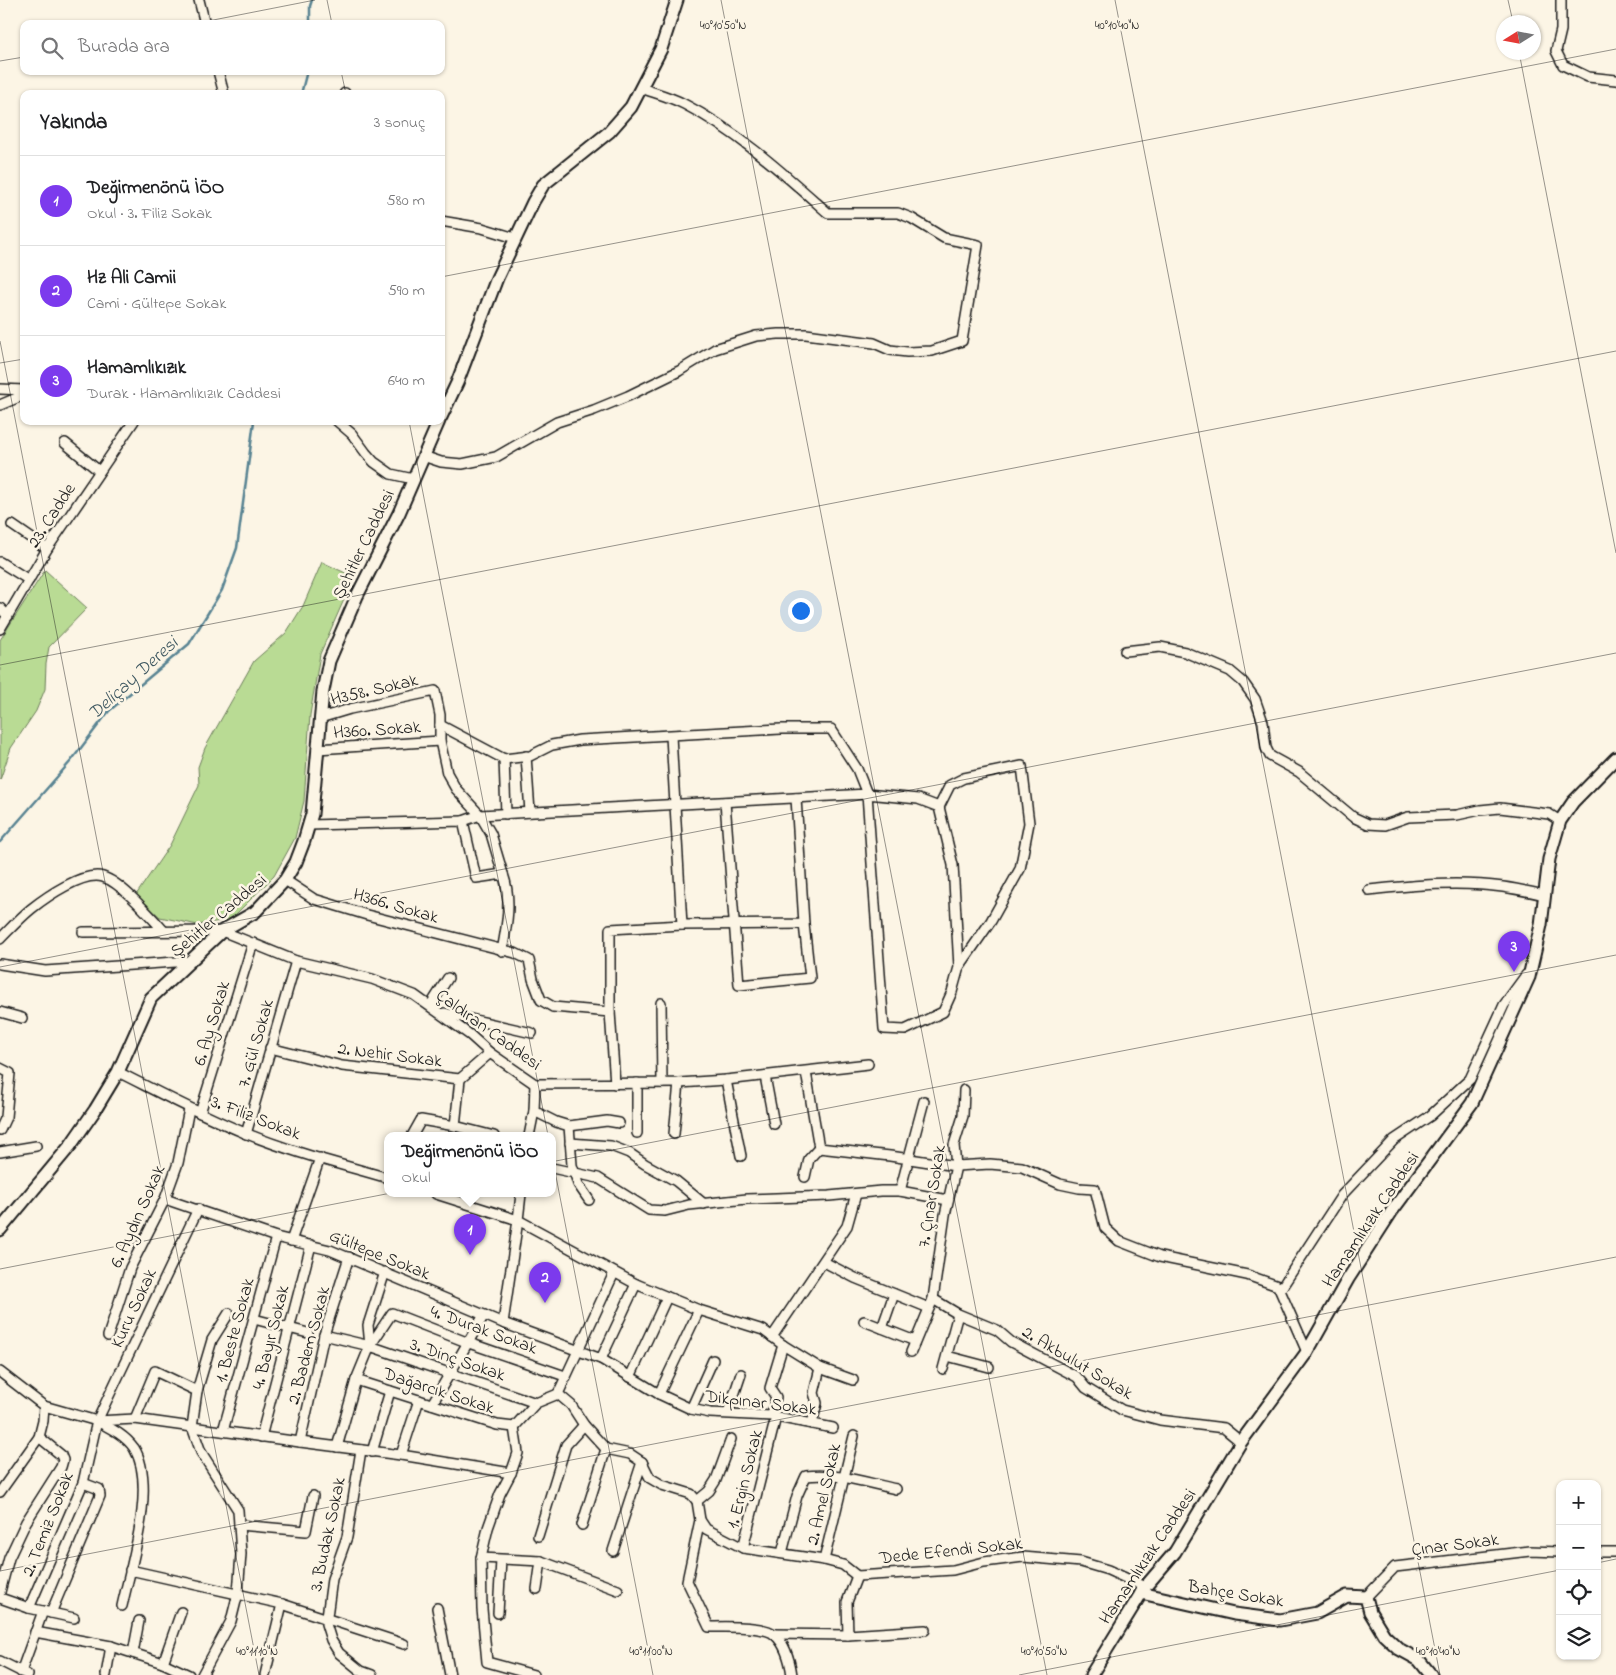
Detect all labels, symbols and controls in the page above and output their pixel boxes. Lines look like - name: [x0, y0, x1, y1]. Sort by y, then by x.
- north arrow: [1496, 15, 1541, 60]
- text: 40°10'50"N: [700, 17, 746, 35]
- text: 40°10'40"N: [1095, 17, 1139, 35]
- search box: [20, 20, 445, 75]
- icon: search: [38, 34, 66, 62]
- text: Burada ara: [78, 34, 170, 61]
- text: Yakında: [40, 108, 107, 138]
- text: 3 sonuç: [374, 111, 425, 135]
- text: Değirmenönü İÖO: [87, 175, 224, 202]
- text: 1: [53, 189, 59, 213]
- text: 580 m: [387, 189, 425, 213]
- text: Okul · 3. Filiz Sokak: [87, 202, 212, 226]
- text: Hz Ali Camii: [87, 265, 176, 292]
- text: 2: [52, 279, 60, 303]
- text: 590 m: [388, 279, 425, 303]
- text: Cami · Gültepe Sokak: [87, 292, 226, 316]
- text: Hamamlıkızık: [87, 355, 186, 382]
- text: 3: [53, 369, 59, 393]
- text: 640 m: [388, 369, 425, 393]
- text: Durak · Hamamlıkızık Caddesi: [87, 382, 281, 406]
- street label: 23. Cadde: [22, 478, 84, 554]
- street label: Şehitler Caddesi: [327, 486, 403, 604]
- your location: [788, 598, 814, 624]
- water label: Deliçay Deresi: [83, 630, 186, 727]
- street label: H358. Sokak: [328, 668, 421, 714]
- street label: H360. Sokak: [333, 715, 422, 747]
- street label: Şehitler Caddesi: [165, 868, 273, 965]
- street label: H366. Sokak: [350, 882, 441, 932]
- pin: 3: [1498, 931, 1530, 972]
- street label: 6. Ay Sokak: [188, 978, 238, 1069]
- street label: Çaldıran Caddesi: [430, 983, 546, 1078]
- street label: 7. Gül Sokak: [232, 996, 282, 1091]
- street label: 2. Nehir Sokak: [336, 1037, 444, 1075]
- street label: 3. Filiz Sokak: [206, 1090, 304, 1148]
- popup: [384, 1132, 556, 1197]
- text: Değirmenönü İÖO: [401, 1139, 539, 1166]
- street label: 7. Çınar Sokak: [912, 1143, 954, 1249]
- street label: Hamamlıkızık Caddesi: [1317, 1147, 1427, 1293]
- street label: 6. Aydın Sokak: [105, 1161, 173, 1272]
- text: Okul: [401, 1166, 431, 1190]
- pin: 1: [454, 1214, 486, 1255]
- street label: Gültepe Sokak: [325, 1224, 434, 1288]
- pin: 2: [529, 1262, 561, 1303]
- street label: Kuru Sokak: [105, 1265, 165, 1353]
- street label: 1. Beste Sokak: [209, 1275, 262, 1386]
- street label: 4. Bayır Sokak: [246, 1283, 297, 1392]
- street label: 2. Badem Sokak: [282, 1283, 338, 1408]
- street label: 4. Durak Sokak: [426, 1299, 541, 1362]
- street label: 2. Akbulut Sokak: [1016, 1320, 1138, 1407]
- street label: 3. Dinç Sokak: [406, 1332, 509, 1389]
- street label: Dağarcık Sokak: [378, 1361, 498, 1423]
- street label: Dikpınar Sokak: [703, 1384, 818, 1424]
- street label: 1. Ergin Sokak: [721, 1427, 772, 1532]
- street label: 2. Amel Sokak: [801, 1441, 849, 1548]
- street label: 2. Temiz Sokak: [16, 1468, 82, 1581]
- street label: 3. Budak Sokak: [304, 1475, 354, 1594]
- map controls: [1556, 1480, 1601, 1660]
- button: +: [1556, 1480, 1601, 1525]
- street label: Hamamlıkızık Caddesi: [1094, 1484, 1204, 1630]
- button: −: [1556, 1525, 1601, 1570]
- street label: Çınar Sokak: [1410, 1528, 1500, 1564]
- street label: Dede Efendi Sokak: [877, 1532, 1024, 1573]
- button: locate: [1556, 1570, 1601, 1615]
- street label: Bahçe Sokak: [1185, 1574, 1286, 1615]
- button: layers: [1556, 1615, 1601, 1660]
- text: 40°11'10"N: [236, 1643, 278, 1661]
- text: 40°11'00"N: [629, 1643, 673, 1661]
- text: 40°10'50"N: [1021, 1643, 1067, 1661]
- text: 40°10'40"N: [1416, 1643, 1460, 1661]

